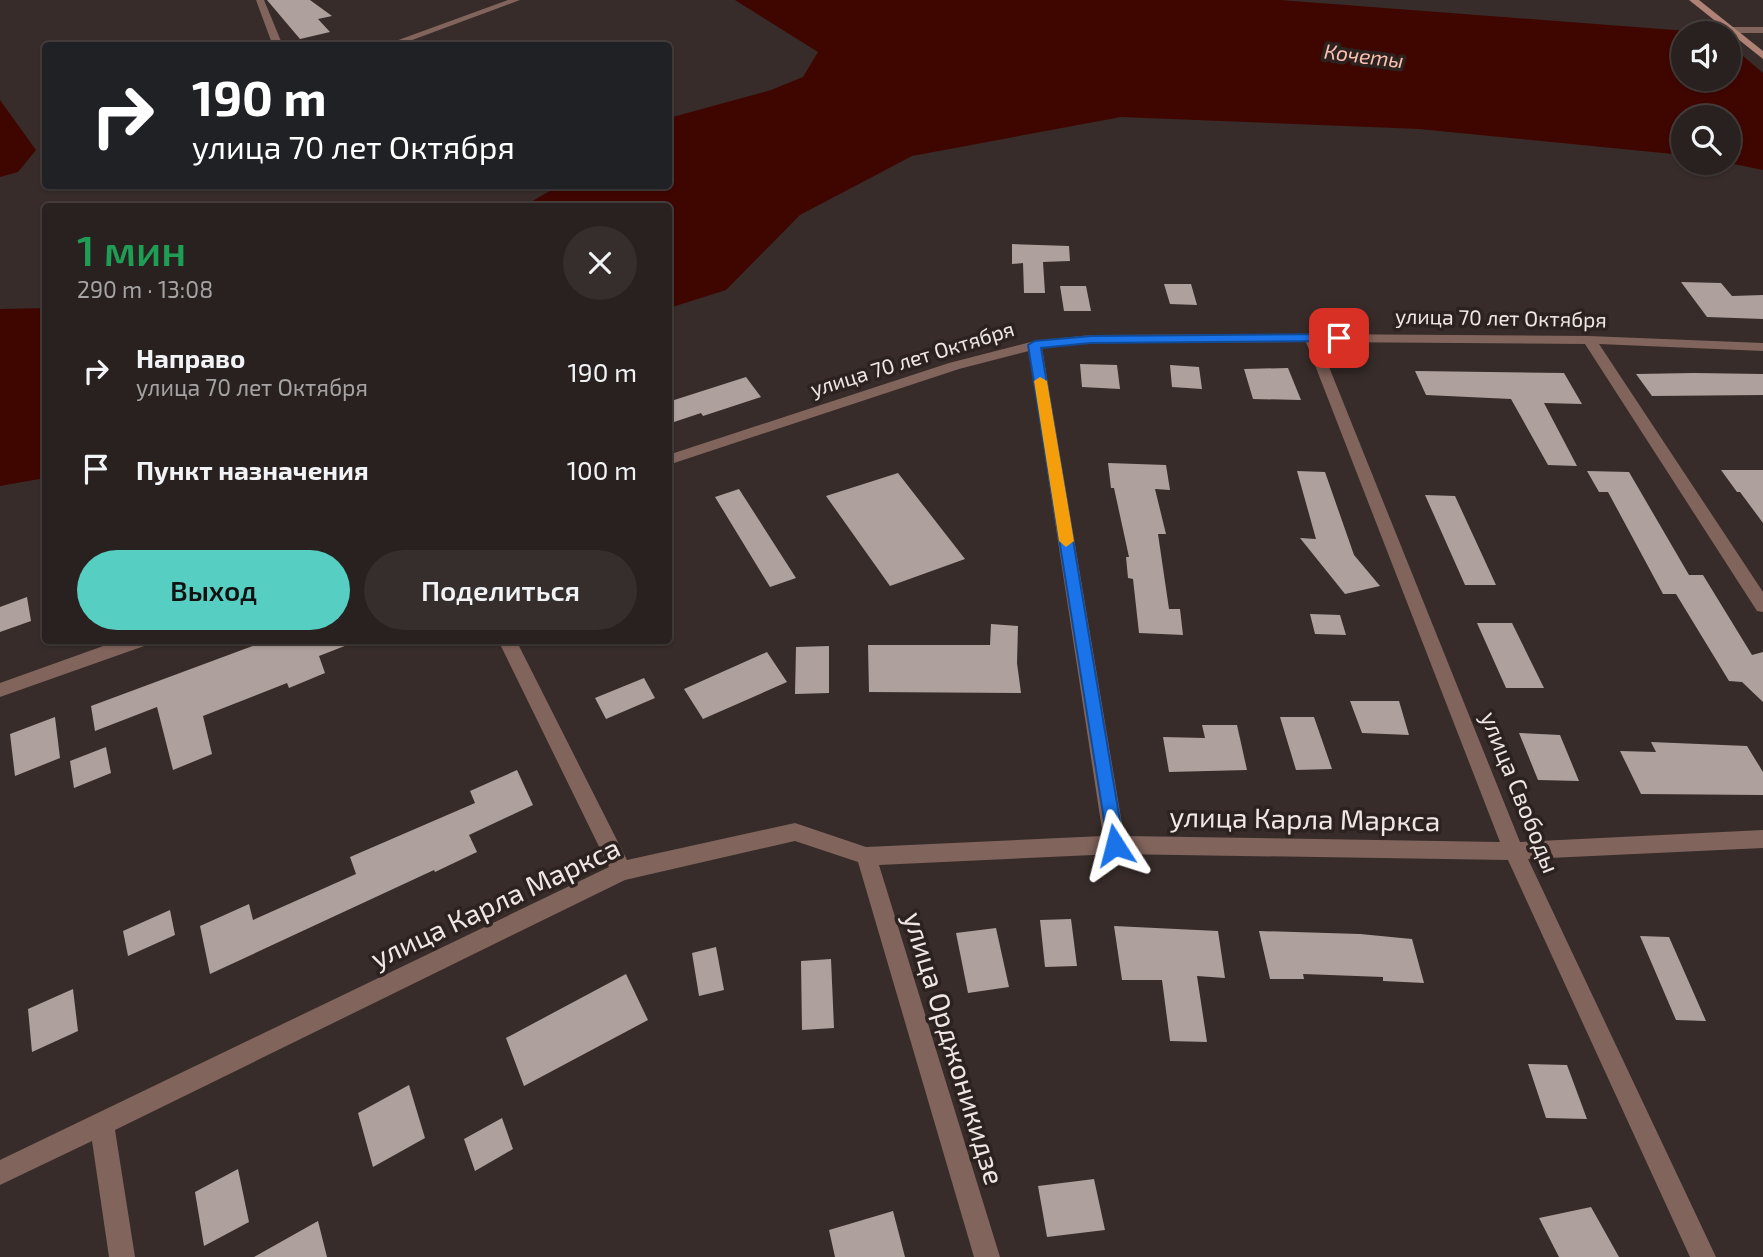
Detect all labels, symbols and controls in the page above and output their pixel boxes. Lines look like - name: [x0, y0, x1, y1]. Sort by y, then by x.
- map controls: [1671, 21, 1741, 175]
- button: sound: [1671, 21, 1741, 91]
- water label: Кочеты: [1323, 38, 1405, 72]
- text: 190 m: [192, 67, 327, 126]
- icon: right: [77, 70, 168, 161]
- button: search: [1671, 105, 1741, 175]
- text: улица 70 лет Октября: [192, 127, 515, 165]
- text: 1 мин: [77, 224, 186, 274]
- button: close: [563, 226, 637, 300]
- text: 290 m · 13:08: [77, 275, 213, 303]
- street label: улица 70 лет Октября: [1395, 303, 1607, 332]
- pin: [1309, 308, 1369, 368]
- street label: улица 70 лет Октября: [807, 315, 1017, 402]
- icon: arrive: [1320, 319, 1358, 357]
- text: Направо: [136, 342, 245, 373]
- icon: right: [77, 352, 115, 390]
- text: 190 m: [568, 356, 637, 387]
- text: улица 70 лет Октября: [136, 373, 368, 401]
- icon: arrive: [77, 450, 115, 488]
- text: Пункт назначения: [136, 454, 369, 485]
- text: 100 m: [567, 454, 637, 485]
- button: Выход: [77, 550, 350, 630]
- button: Поделиться: [364, 550, 637, 630]
- street label: улица Свободы: [1474, 707, 1567, 877]
- street label: улица Карла Маркса: [1169, 799, 1441, 837]
- position arrow: [1078, 808, 1152, 882]
- street label: улица Карла Маркса: [365, 829, 625, 975]
- street label: улица Орджоникидзе: [897, 907, 1013, 1189]

